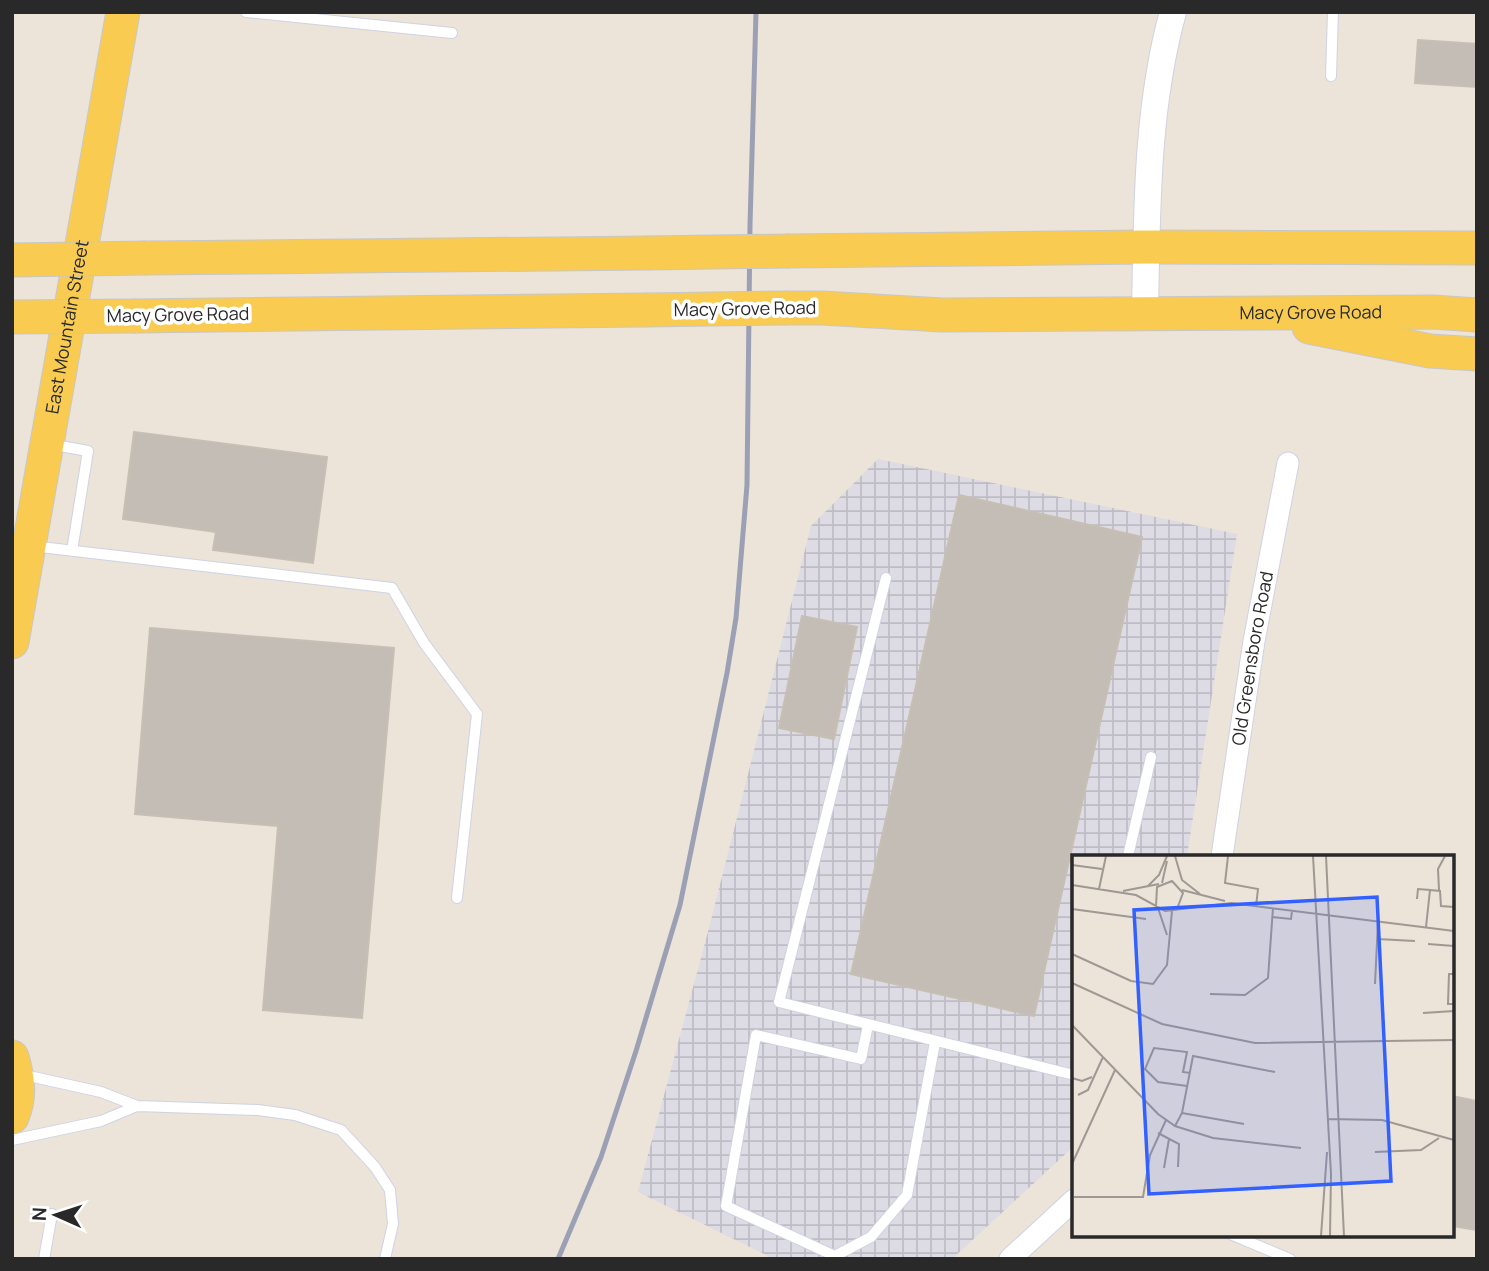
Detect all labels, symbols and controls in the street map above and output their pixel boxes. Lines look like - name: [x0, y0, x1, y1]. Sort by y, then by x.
- street label: East Mountain Street: [39, 238, 94, 416]
- street label: Macy Grove Road: [673, 295, 817, 321]
- street label: Macy Grove Road: [1239, 299, 1382, 324]
- street label: Macy Grove Road: [106, 301, 250, 327]
- street label: Old Greensboro Road: [1226, 569, 1278, 747]
- inset map: [1072, 855, 1454, 1236]
- north arrow: [21, 1180, 91, 1250]
- text: N: [26, 1207, 52, 1222]

